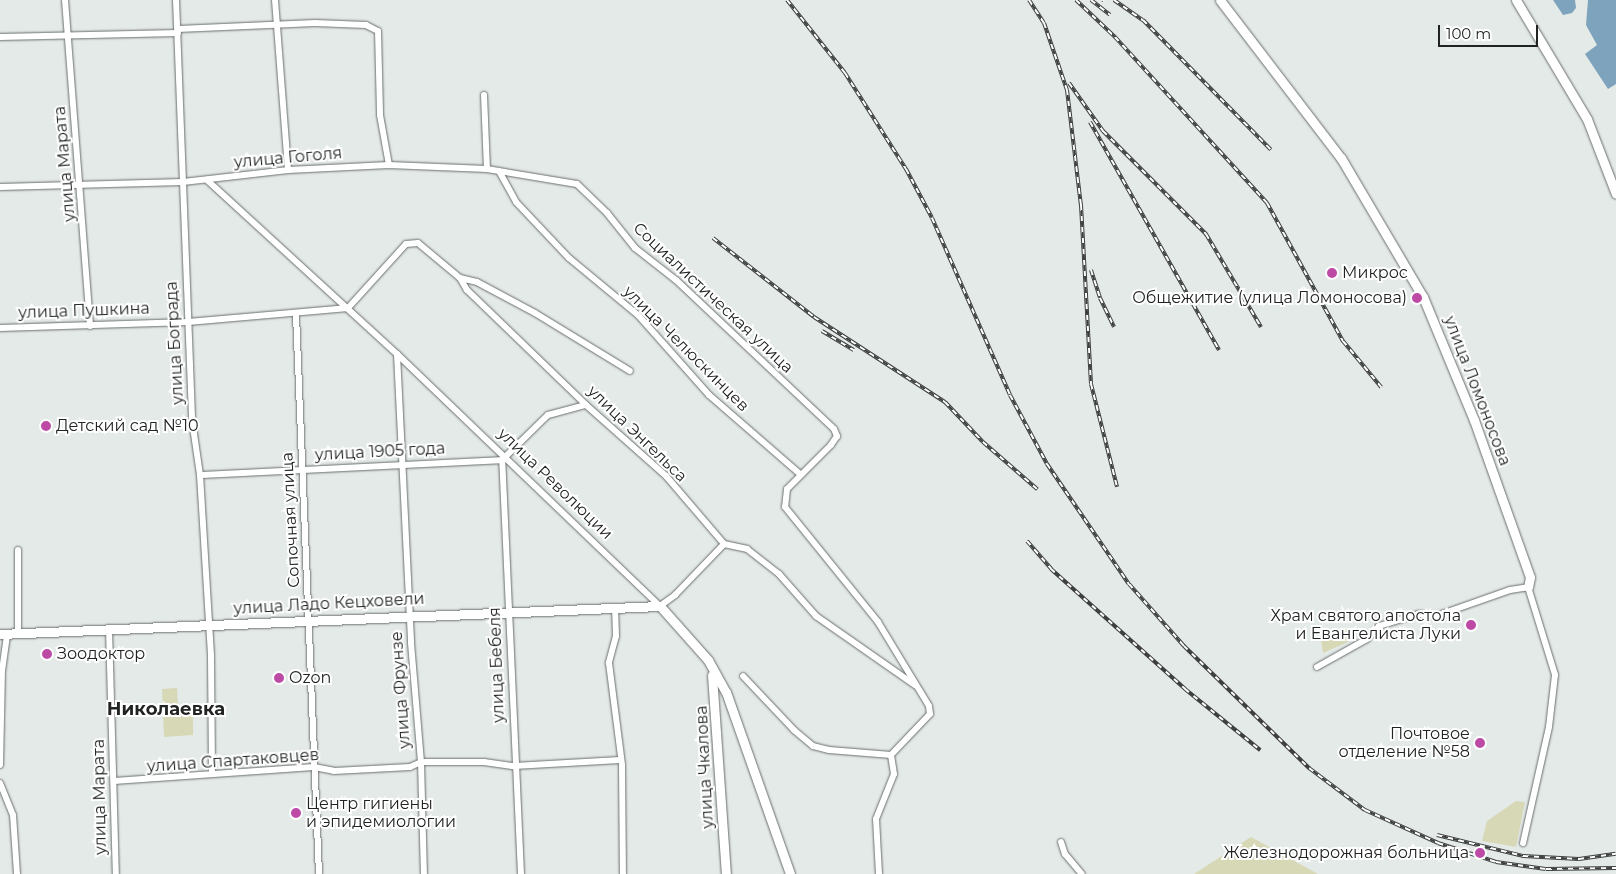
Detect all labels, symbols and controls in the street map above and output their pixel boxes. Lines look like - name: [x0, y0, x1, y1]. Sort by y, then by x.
- scale bar: [1441, 15, 1541, 47]
- text: 100 m: [1446, 24, 1491, 43]
- street label: улица Марата: [50, 105, 80, 223]
- street label: улица Гоголя: [233, 144, 343, 172]
- street label: Социалистическая улица: [629, 219, 797, 377]
- place label: Микрос: [1342, 263, 1408, 283]
- marker: Микрос: [1326, 267, 1338, 279]
- street label: улица Бограда: [162, 281, 188, 405]
- street label: улица Челюскинцев: [619, 282, 753, 416]
- place label: Общежитие (улица Ломоносова): [1132, 288, 1407, 308]
- marker: Общежитие (улица Ломоносова): [1411, 292, 1423, 304]
- street label: улица Пушкина: [18, 299, 150, 323]
- street label: улица Ломоносова: [1440, 313, 1514, 469]
- street label: улица Энгельса: [583, 382, 691, 486]
- place label: Детский сад №10: [56, 416, 199, 436]
- marker: Детский сад №10: [40, 420, 52, 432]
- street label: улица Революции: [494, 424, 616, 544]
- street label: улица 1905 года: [314, 439, 446, 465]
- street label: Сопочная улица: [278, 452, 304, 588]
- street label: улица Ладо Кецховели: [233, 589, 425, 619]
- place label: Храм святого апостола и Евангелиста Луки: [1270, 606, 1461, 644]
- street label: улица Бебеля: [485, 607, 509, 723]
- marker: Храм святого апостола и Евангелиста Луки: [1465, 619, 1477, 631]
- street label: улица Фрунзе: [387, 631, 415, 749]
- place label: Зоодоктор: [57, 644, 145, 664]
- marker: Зоодоктор: [41, 648, 53, 660]
- place label: Ozon: [289, 668, 331, 688]
- marker: Ozon: [273, 672, 285, 684]
- district label: Николаевка: [107, 698, 225, 720]
- street label: улица Чкалова: [692, 705, 718, 829]
- place label: Почтовое отделение №58: [1339, 724, 1470, 762]
- marker: Почтовое отделение №58: [1474, 737, 1486, 749]
- street label: улица Марата: [89, 739, 111, 855]
- street label: улица Спартаковцев: [146, 745, 320, 777]
- place label: Центр гигиены и эпидемиологии: [306, 794, 456, 832]
- marker: Центр гигиены и эпидемиологии: [290, 807, 302, 819]
- place label: Железнодорожная больница: [1224, 843, 1469, 863]
- marker: Железнодорожная больница: [1473, 846, 1487, 860]

